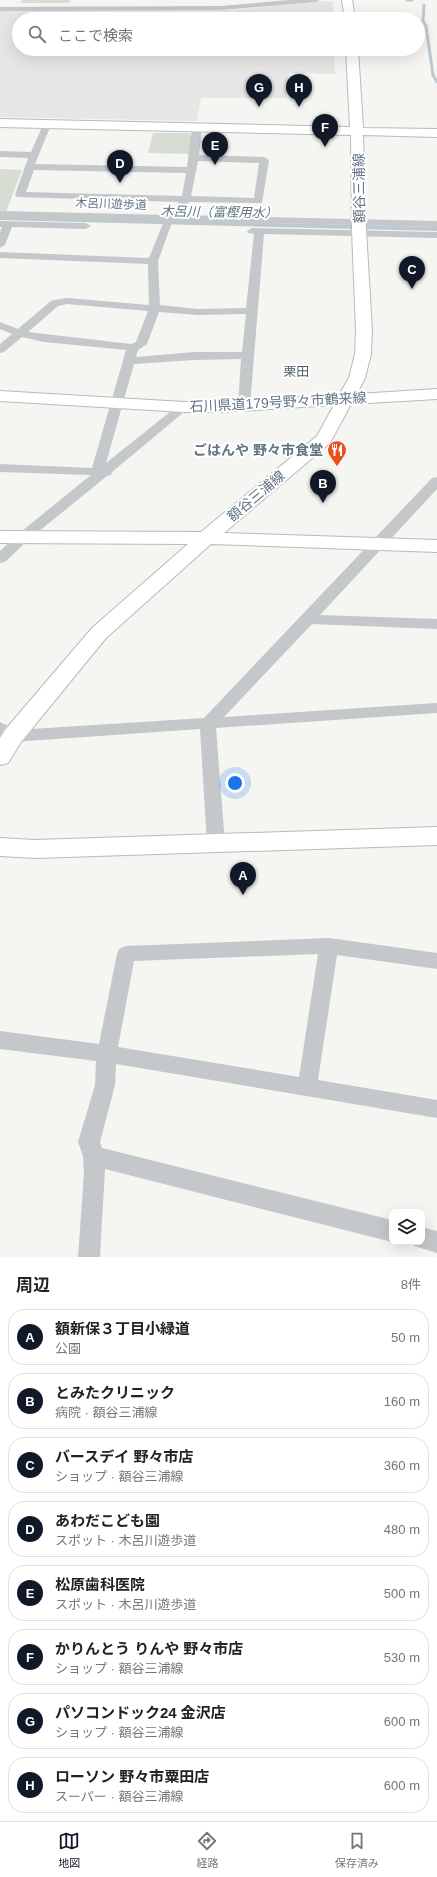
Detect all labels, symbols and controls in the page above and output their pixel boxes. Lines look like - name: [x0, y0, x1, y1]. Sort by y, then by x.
- search box: [12, 12, 425, 56]
- icon: search: [26, 23, 48, 45]
- text: ここで検索: [58, 27, 133, 44]
- pin: G: [246, 74, 272, 107]
- pin: H: [286, 74, 312, 107]
- pin: F: [312, 114, 338, 147]
- pin: E: [202, 132, 228, 165]
- pin: D: [107, 150, 133, 183]
- street label: 額谷三浦線: [350, 153, 368, 223]
- street label: 木呂川遊歩道: [75, 196, 147, 212]
- water label: 木呂川（富樫用水）: [160, 203, 278, 221]
- pin: C: [399, 256, 425, 289]
- district label: 栗田: [283, 364, 309, 379]
- street label: 石川県道179号野々市鶴来線: [189, 389, 367, 415]
- restaurant icon: ごはんや 野々市食堂: [326, 439, 348, 467]
- place label: ごはんや 野々市食堂: [193, 442, 323, 458]
- street label: 額谷三浦線: [224, 467, 288, 525]
- pin: B: [310, 470, 336, 503]
- your location: [225, 773, 245, 793]
- pin: A: [230, 862, 256, 895]
- map controls: [389, 1209, 425, 1245]
- button: layers: [389, 1209, 425, 1245]
- text: 周辺: [16, 1276, 50, 1295]
- text: 8件: [401, 1277, 421, 1292]
- text: 額新保３丁目小緑道: [55, 1320, 190, 1337]
- text: A: [25, 1330, 35, 1345]
- text: 50 m: [391, 1330, 420, 1345]
- text: 公園: [55, 1341, 81, 1356]
- text: とみたクリニック: [55, 1384, 175, 1401]
- text: B: [25, 1394, 35, 1409]
- text: 160 m: [384, 1394, 420, 1409]
- text: 病院 · 額谷三浦線: [55, 1405, 158, 1420]
- text: バースデイ 野々市店: [55, 1448, 193, 1465]
- text: C: [25, 1458, 35, 1473]
- text: 360 m: [384, 1458, 420, 1473]
- text: ショップ · 額谷三浦線: [55, 1469, 184, 1484]
- text: あわだこども園: [55, 1512, 160, 1529]
- text: D: [25, 1522, 35, 1537]
- text: 480 m: [384, 1522, 420, 1537]
- text: スポット · 木呂川遊歩道: [55, 1533, 197, 1548]
- text: 松原歯科医院: [55, 1576, 145, 1593]
- text: E: [26, 1586, 34, 1601]
- text: 500 m: [384, 1586, 420, 1601]
- text: スポット · 木呂川遊歩道: [55, 1597, 197, 1612]
- text: かりんとう りんや 野々市店: [55, 1640, 243, 1657]
- text: F: [26, 1650, 34, 1665]
- text: 530 m: [384, 1650, 420, 1665]
- text: ショップ · 額谷三浦線: [55, 1661, 184, 1676]
- text: パソコンドック24 金沢店: [55, 1704, 226, 1721]
- text: G: [25, 1714, 35, 1729]
- text: 600 m: [384, 1714, 420, 1729]
- text: ショップ · 額谷三浦線: [55, 1725, 184, 1740]
- text: ローソン 野々市粟田店: [55, 1768, 209, 1785]
- text: H: [25, 1778, 35, 1793]
- text: 600 m: [384, 1778, 420, 1793]
- text: スーパー · 額谷三浦線: [55, 1789, 183, 1804]
- tab: 地図: [58, 1830, 80, 1870]
- tab: 経路: [196, 1830, 218, 1870]
- tab: 保存済み: [335, 1830, 379, 1870]

